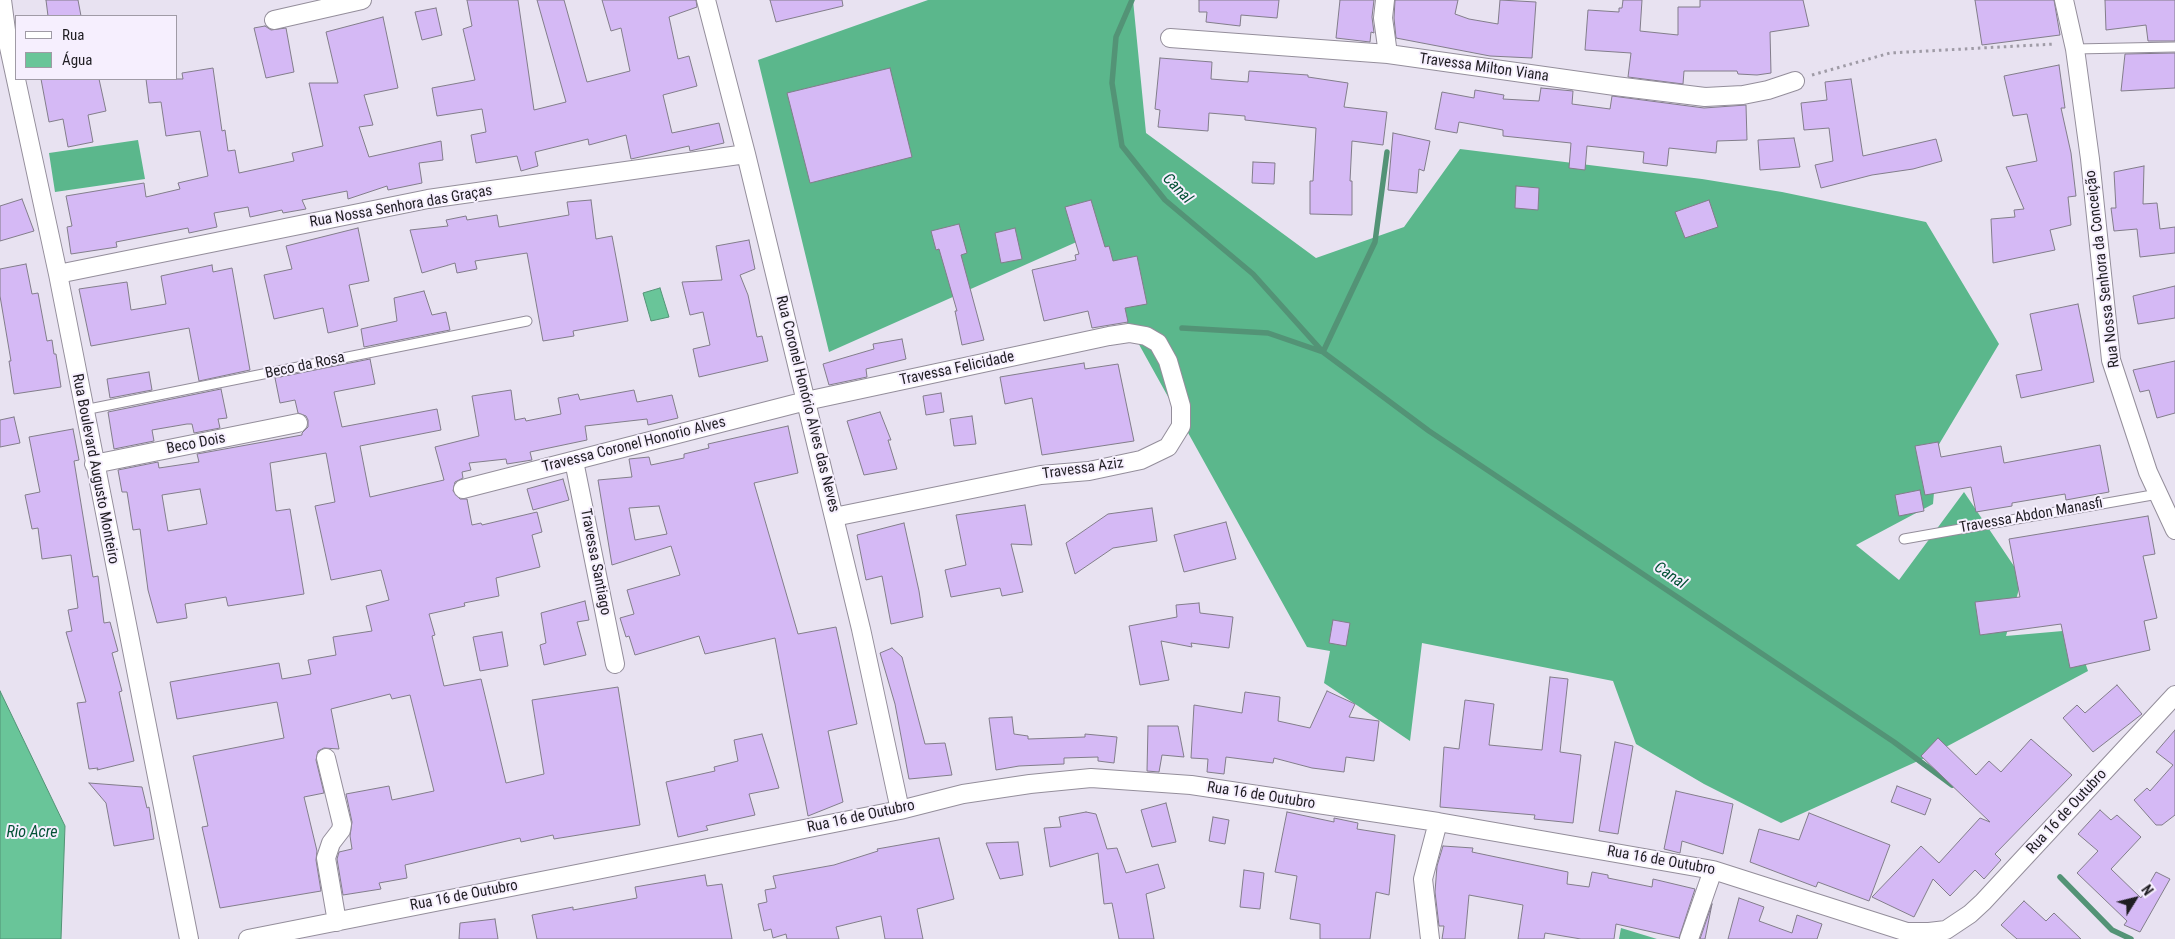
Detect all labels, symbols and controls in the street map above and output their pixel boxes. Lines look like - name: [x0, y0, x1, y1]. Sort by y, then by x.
- legend: [15, 15, 178, 80]
- text: Rua: [62, 26, 84, 44]
- street label: Travessa Milton Viana: [1418, 50, 1550, 86]
- text: Água: [62, 51, 92, 69]
- street label: Rua Nossa Senhora da Conceição: [2082, 169, 2124, 369]
- water label: Canal: [1158, 170, 1196, 208]
- street label: Rua Nossa Senhora das Graças: [308, 182, 494, 232]
- street label: Rua Coronel Honório Alves das Neves: [771, 294, 843, 514]
- street label: Travessa Felicidade: [898, 348, 1016, 390]
- street label: Beco da Rosa: [264, 349, 346, 383]
- street label: Rua Boulevard Augusto Monteiro: [68, 372, 122, 566]
- street label: Travessa Coronel Honorio Alves: [540, 413, 728, 477]
- street label: Beco Dois: [165, 429, 227, 459]
- street label: Travessa Aziz: [1041, 454, 1125, 484]
- street label: Travessa Abdon Manasfi: [1958, 495, 2104, 537]
- street label: Travessa Santiago: [576, 507, 614, 617]
- water label: Canal: [1650, 558, 1690, 594]
- street label: Rua 16 de Outubro: [2023, 766, 2111, 858]
- street label: Rua 16 de Outubro: [1206, 779, 1316, 813]
- street label: Rua 16 de Outubro: [806, 797, 916, 837]
- water label: Rio Acre: [6, 823, 58, 843]
- street label: Rua 16 de Outubro: [1606, 843, 1716, 879]
- north arrow: [2110, 874, 2160, 924]
- street label: Rua 16 de Outubro: [409, 877, 519, 915]
- text: N: [2138, 882, 2156, 898]

